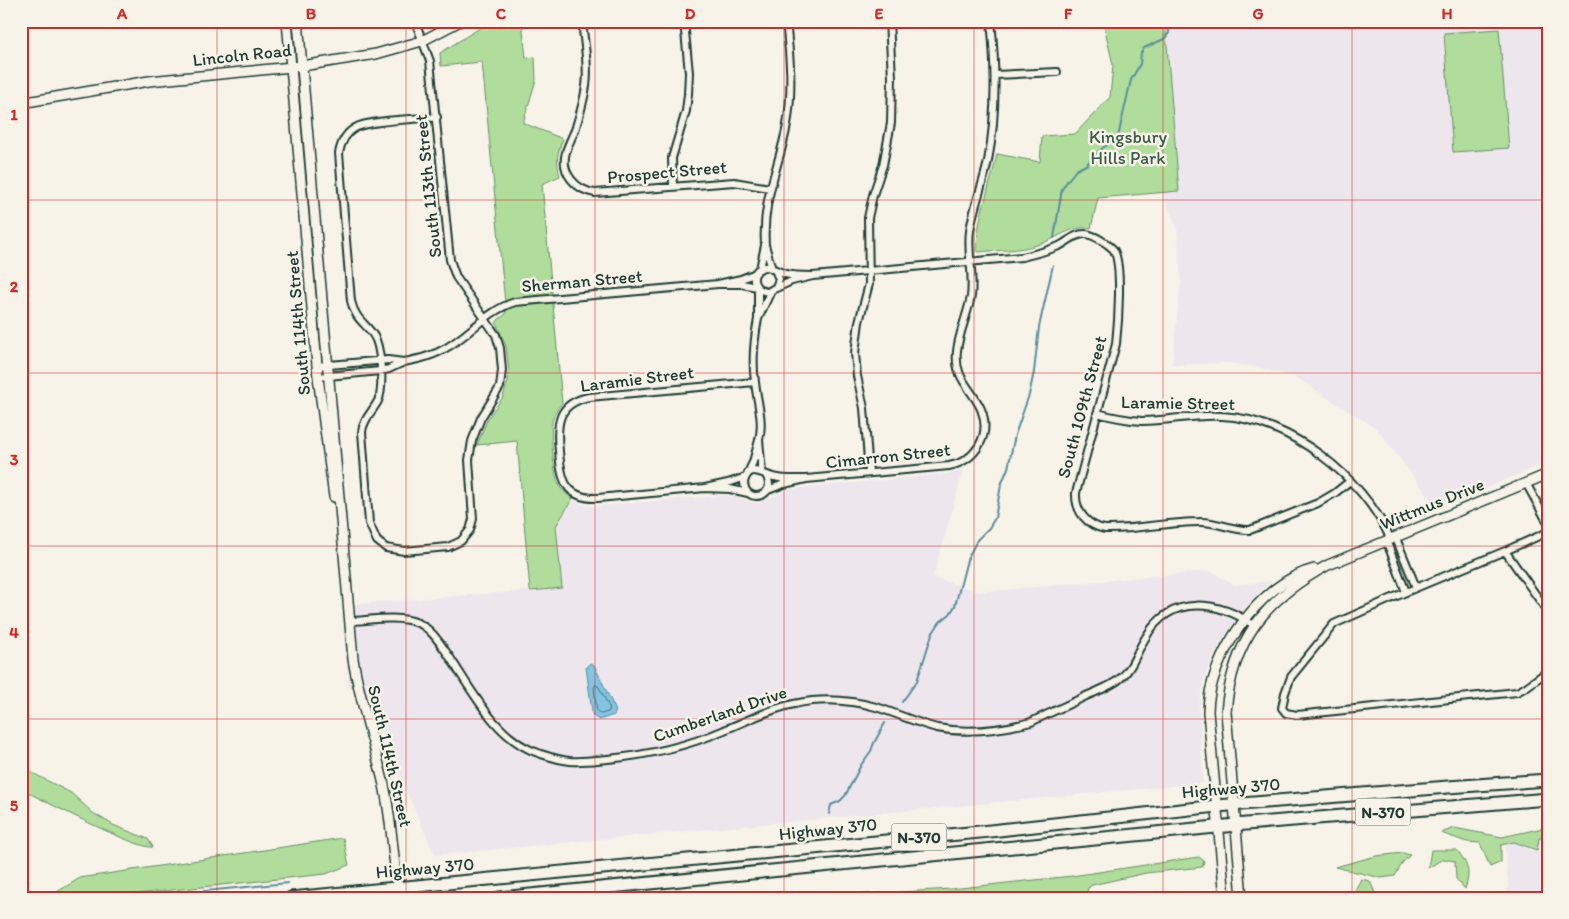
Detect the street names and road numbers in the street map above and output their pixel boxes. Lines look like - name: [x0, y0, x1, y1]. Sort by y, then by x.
- street label: Lincoln Road: [191, 39, 293, 71]
- street label: South 113th Street: [410, 113, 446, 259]
- street label: Prospect Street: [606, 156, 728, 188]
- street label: South 114th Street: [281, 250, 315, 396]
- street label: Sherman Street: [521, 265, 644, 297]
- street label: South 109th Street: [1052, 333, 1112, 481]
- street label: Laramie Street: [579, 361, 695, 397]
- street label: Laramie Street: [1121, 391, 1236, 415]
- street label: Cimarron Street: [825, 438, 952, 473]
- street label: Wittmus Drive: [1377, 473, 1487, 535]
- street label: Cumberland Drive: [650, 681, 790, 747]
- street label: South 114th Street: [363, 683, 417, 829]
- street label: Highway 370: [1181, 773, 1281, 803]
- road number: N-370: [1356, 799, 1410, 826]
- street label: Highway 370: [778, 813, 878, 845]
- road number: N-370: [892, 824, 946, 850]
- street label: Highway 370: [375, 853, 475, 883]

